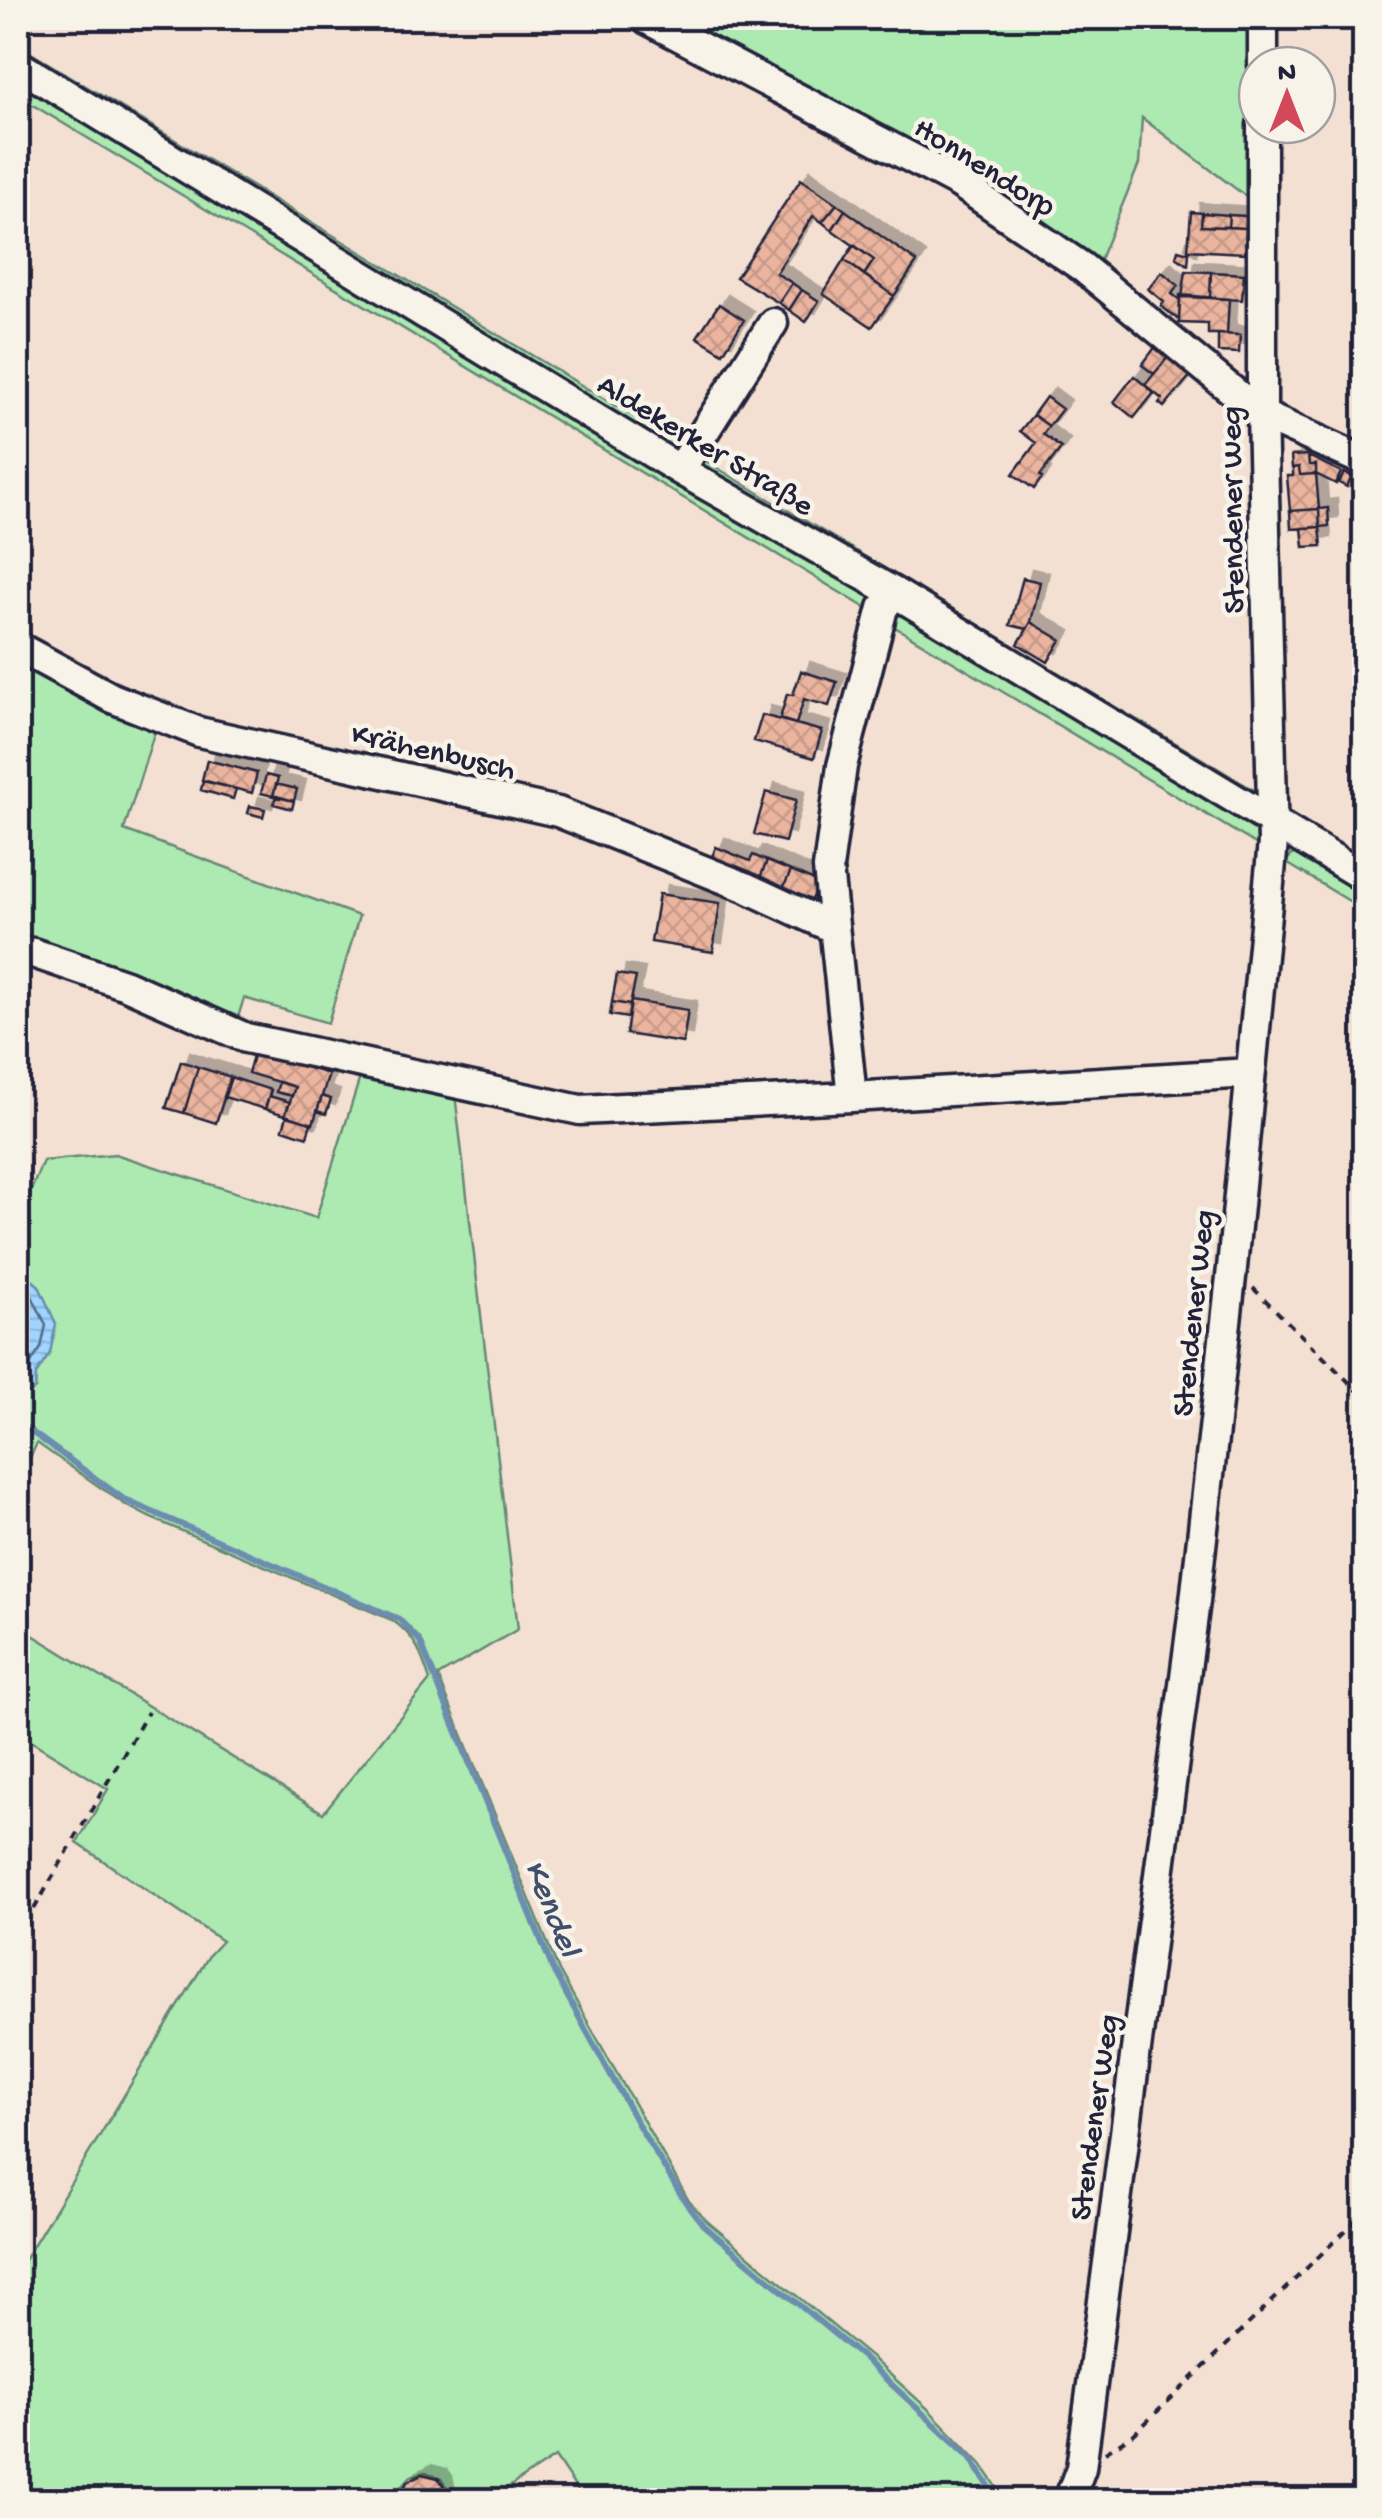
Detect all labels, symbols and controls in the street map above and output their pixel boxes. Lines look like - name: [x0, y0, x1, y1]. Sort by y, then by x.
- north arrow: [1237, 45, 1337, 145]
- text: N: [1278, 58, 1296, 91]
- street label: Honnendorp: [906, 111, 1061, 228]
- street label: Aldekerker Straße: [589, 368, 820, 527]
- street label: Stendener Weg: [1214, 406, 1256, 614]
- street label: Krähenbusch: [347, 717, 519, 791]
- street label: Stendener Weg: [1166, 1208, 1226, 1419]
- water label: Kendel: [512, 1855, 589, 1965]
- street label: Stendener Weg: [1064, 2012, 1130, 2223]

